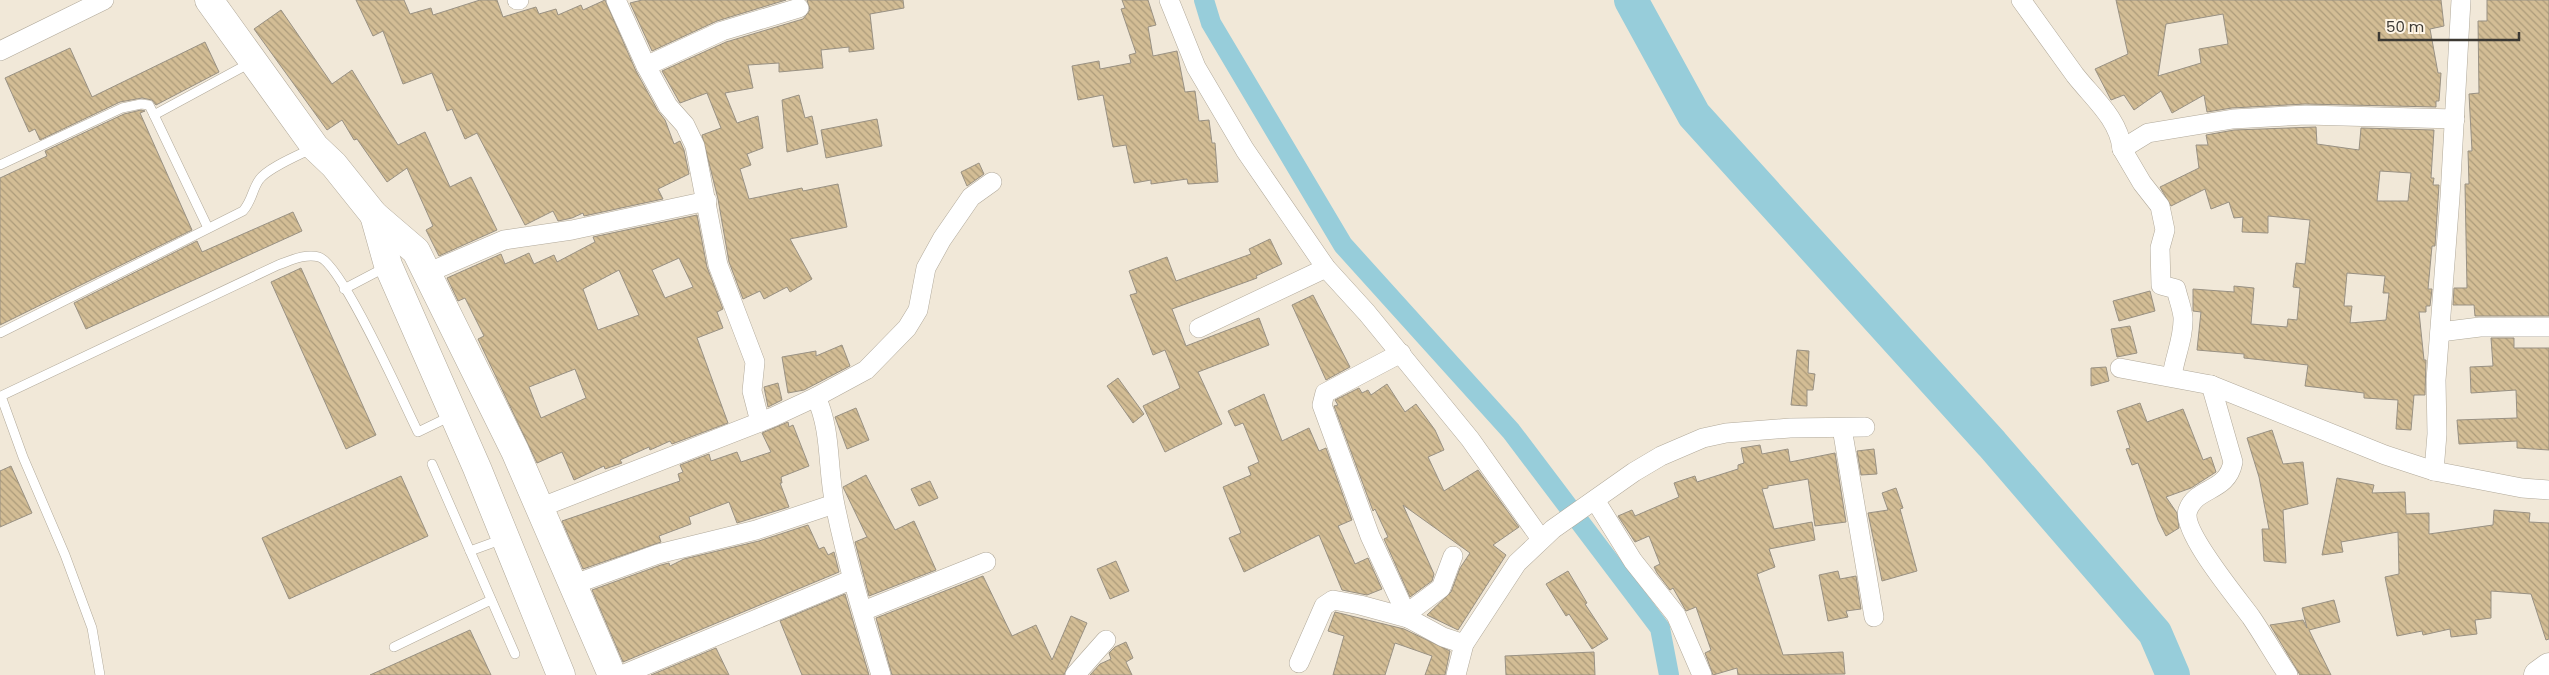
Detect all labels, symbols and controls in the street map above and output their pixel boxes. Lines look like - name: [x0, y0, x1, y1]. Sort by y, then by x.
- scale bar: [2379, 10, 2519, 42]
- text: 50 m: [2386, 16, 2424, 37]

